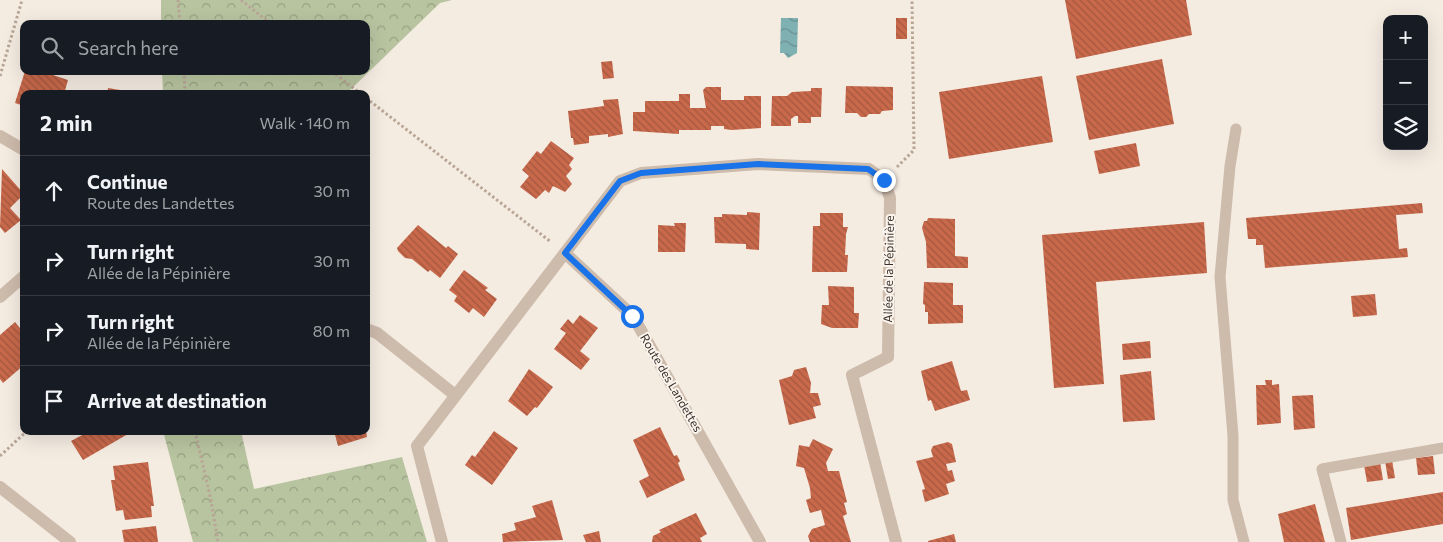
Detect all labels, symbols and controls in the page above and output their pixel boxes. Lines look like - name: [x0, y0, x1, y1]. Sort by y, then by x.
- map controls: [1383, 15, 1428, 150]
- button: +: [1383, 15, 1428, 60]
- search box: [20, 20, 370, 75]
- icon: search: [38, 34, 66, 62]
- text: Search here: [78, 36, 178, 59]
- button: −: [1383, 60, 1428, 105]
- button: layers: [1383, 105, 1428, 150]
- text: 2 min: [40, 110, 92, 135]
- text: Walk · 140 m: [260, 113, 350, 132]
- route end: [873, 169, 896, 192]
- text: Continue: [87, 170, 167, 193]
- icon: ahead: [40, 177, 68, 205]
- text: 30 m: [313, 181, 350, 200]
- text: Route des Landettes: [87, 193, 235, 212]
- street label: Allée de la Pépinière: [880, 215, 896, 323]
- text: Turn right: [87, 240, 174, 263]
- icon: right: [40, 247, 68, 275]
- text: 30 m: [313, 251, 350, 270]
- text: Allée de la Pépinière: [87, 263, 230, 282]
- route start: [621, 305, 644, 328]
- text: Turn right: [87, 310, 174, 333]
- icon: right: [40, 317, 68, 345]
- text: 80 m: [313, 321, 350, 340]
- street label: Route des Landettes: [638, 331, 706, 434]
- text: Allée de la Pépinière: [87, 333, 230, 352]
- icon: arrive: [40, 387, 68, 415]
- text: Arrive at destination: [87, 389, 267, 412]

